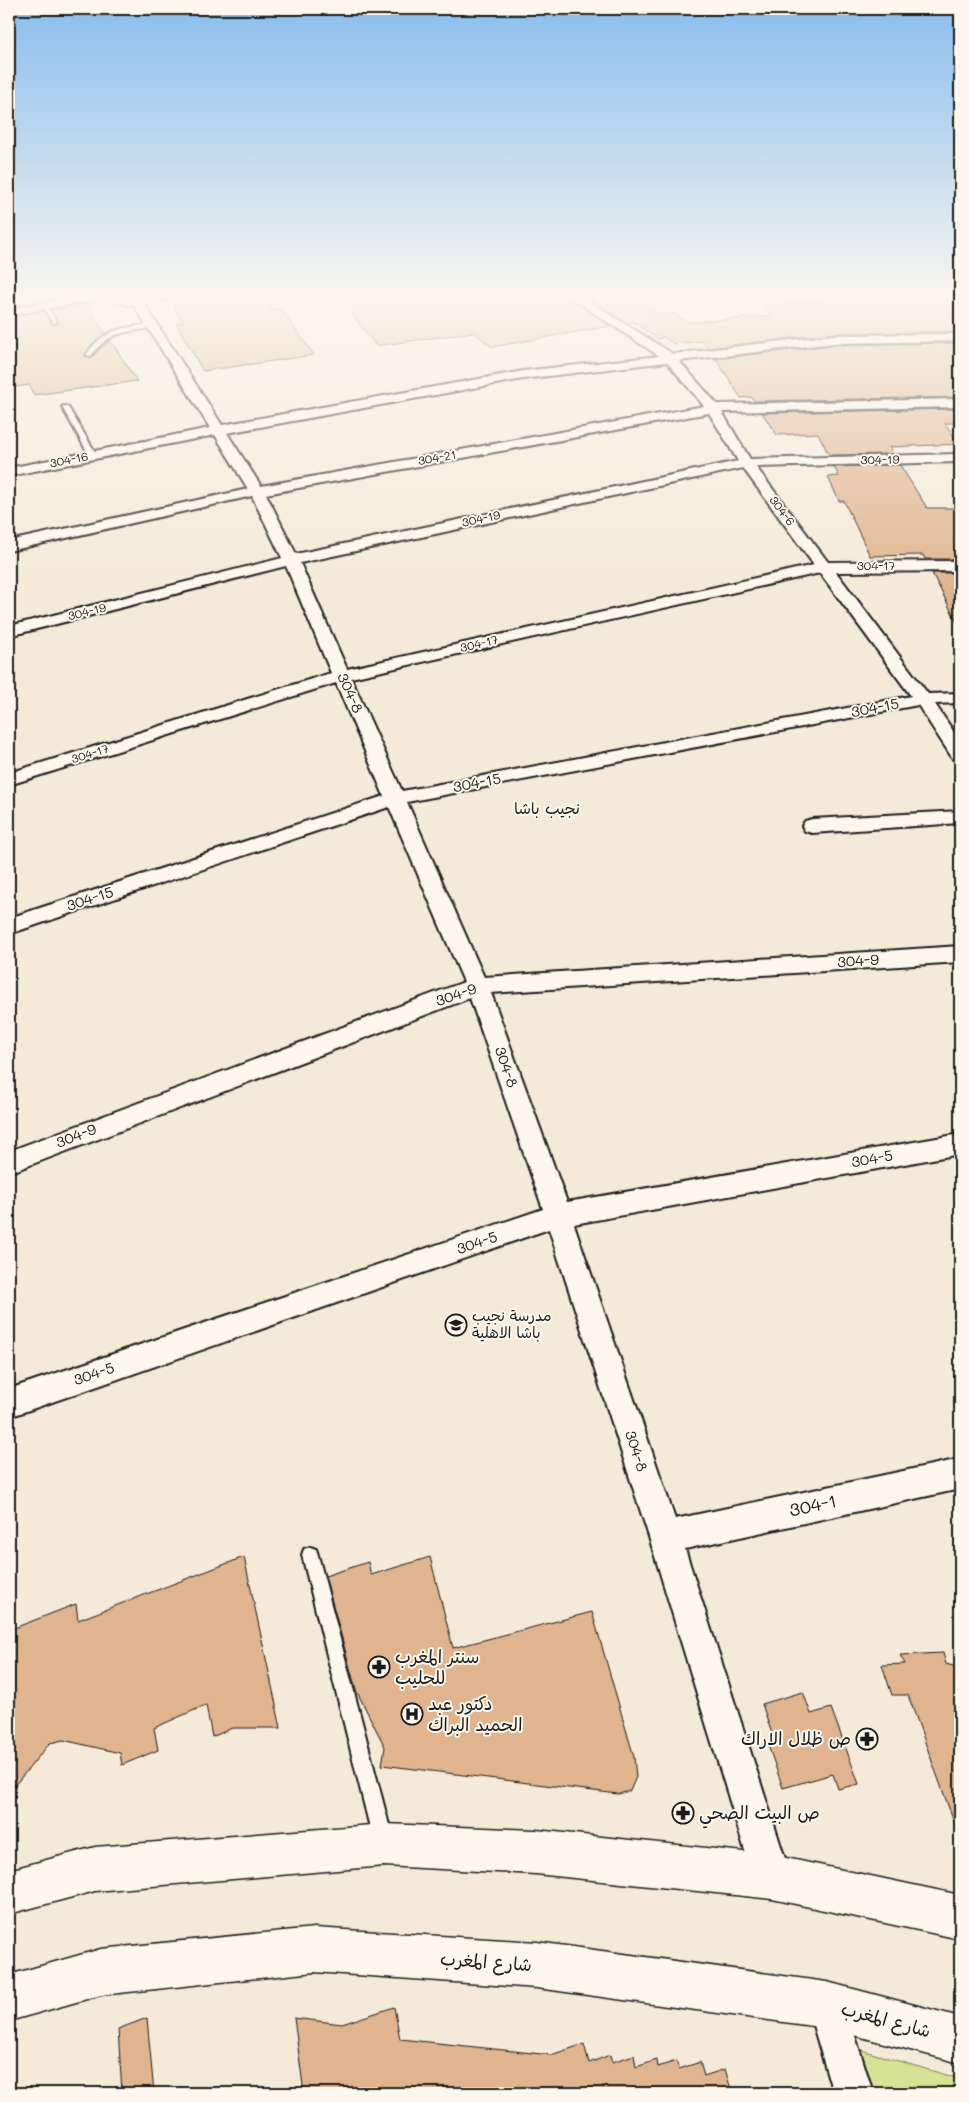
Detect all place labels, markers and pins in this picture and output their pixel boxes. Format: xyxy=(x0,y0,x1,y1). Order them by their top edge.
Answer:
place label: مدرسة نجيب باشا الاهلية xyxy=(472,1305,552,1342)
school or university icon: مدرسة نجيب باشا الاهلية xyxy=(444,1313,468,1337)
place label: سنتر المغرب للحليب xyxy=(395,1644,479,1689)
pharmacy icon: سنتر المغرب للحليب xyxy=(367,1655,391,1679)
place label: دكتور عبد الحميد البراك xyxy=(428,1691,522,1736)
hospital icon: دكتور عبد الحميد البراك xyxy=(400,1702,424,1726)
place label: ص ظلال الاراك xyxy=(741,1726,851,1750)
pharmacy icon: ص ظلال الاراك xyxy=(855,1727,879,1751)
place label: ص البيت الصحي xyxy=(699,1800,820,1829)
pharmacy icon: ص البيت الصحي xyxy=(671,1801,695,1825)

